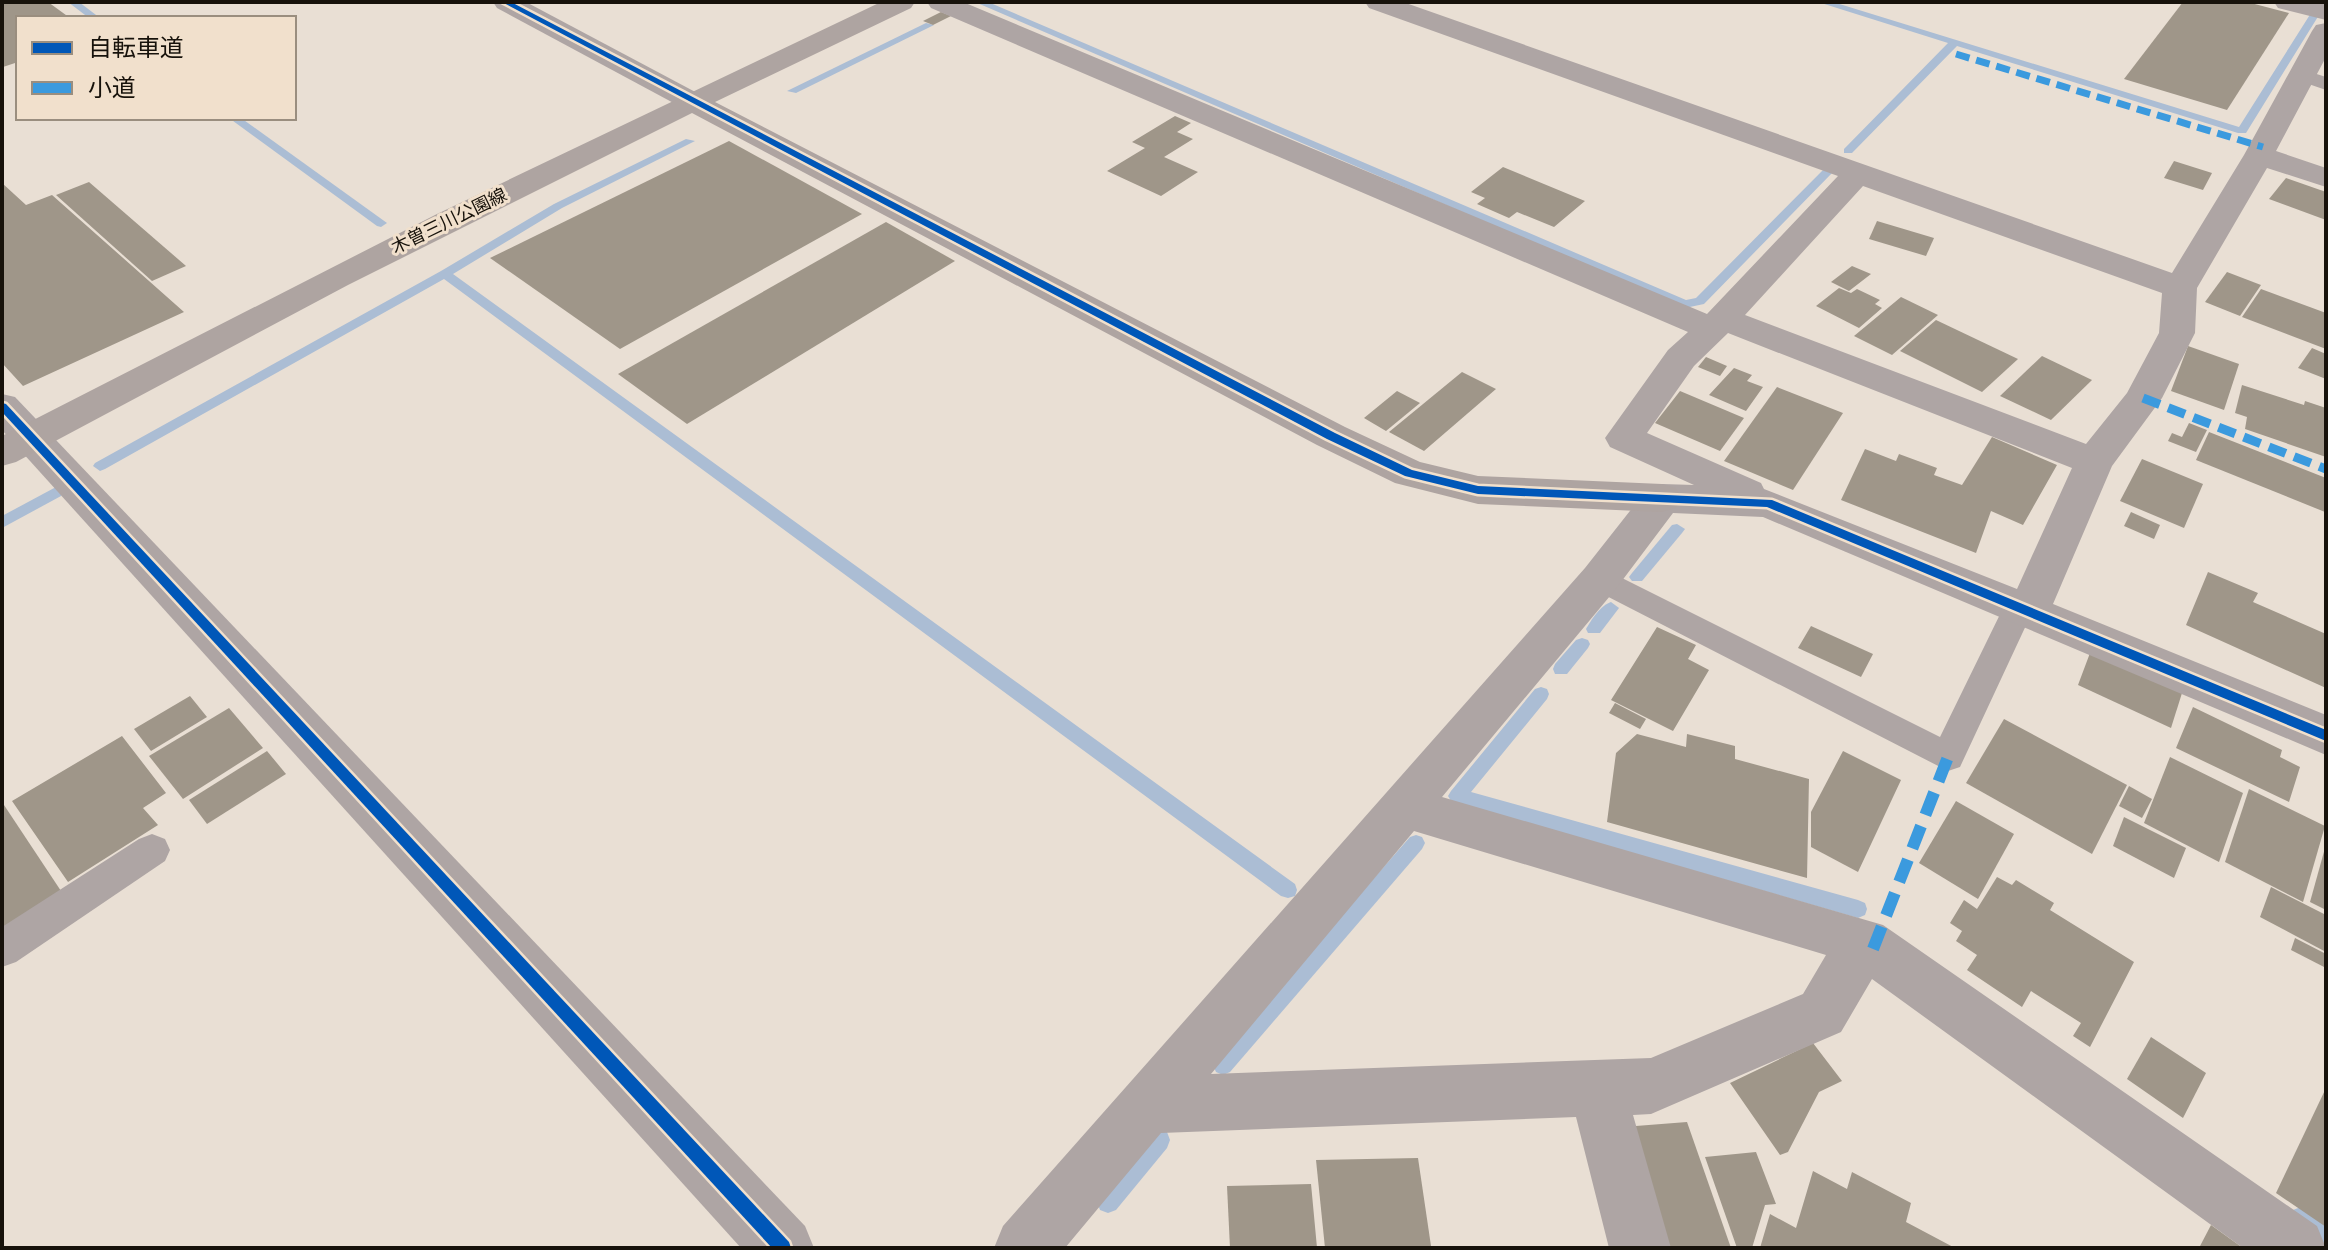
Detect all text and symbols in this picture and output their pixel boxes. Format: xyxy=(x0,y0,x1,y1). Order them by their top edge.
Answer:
legend xyxy=(16,16,296,120)
text: 自転車道 xyxy=(88,30,184,63)
text: 小道 xyxy=(88,70,136,103)
street label: 木曽三川公園線 xyxy=(387,182,510,259)

